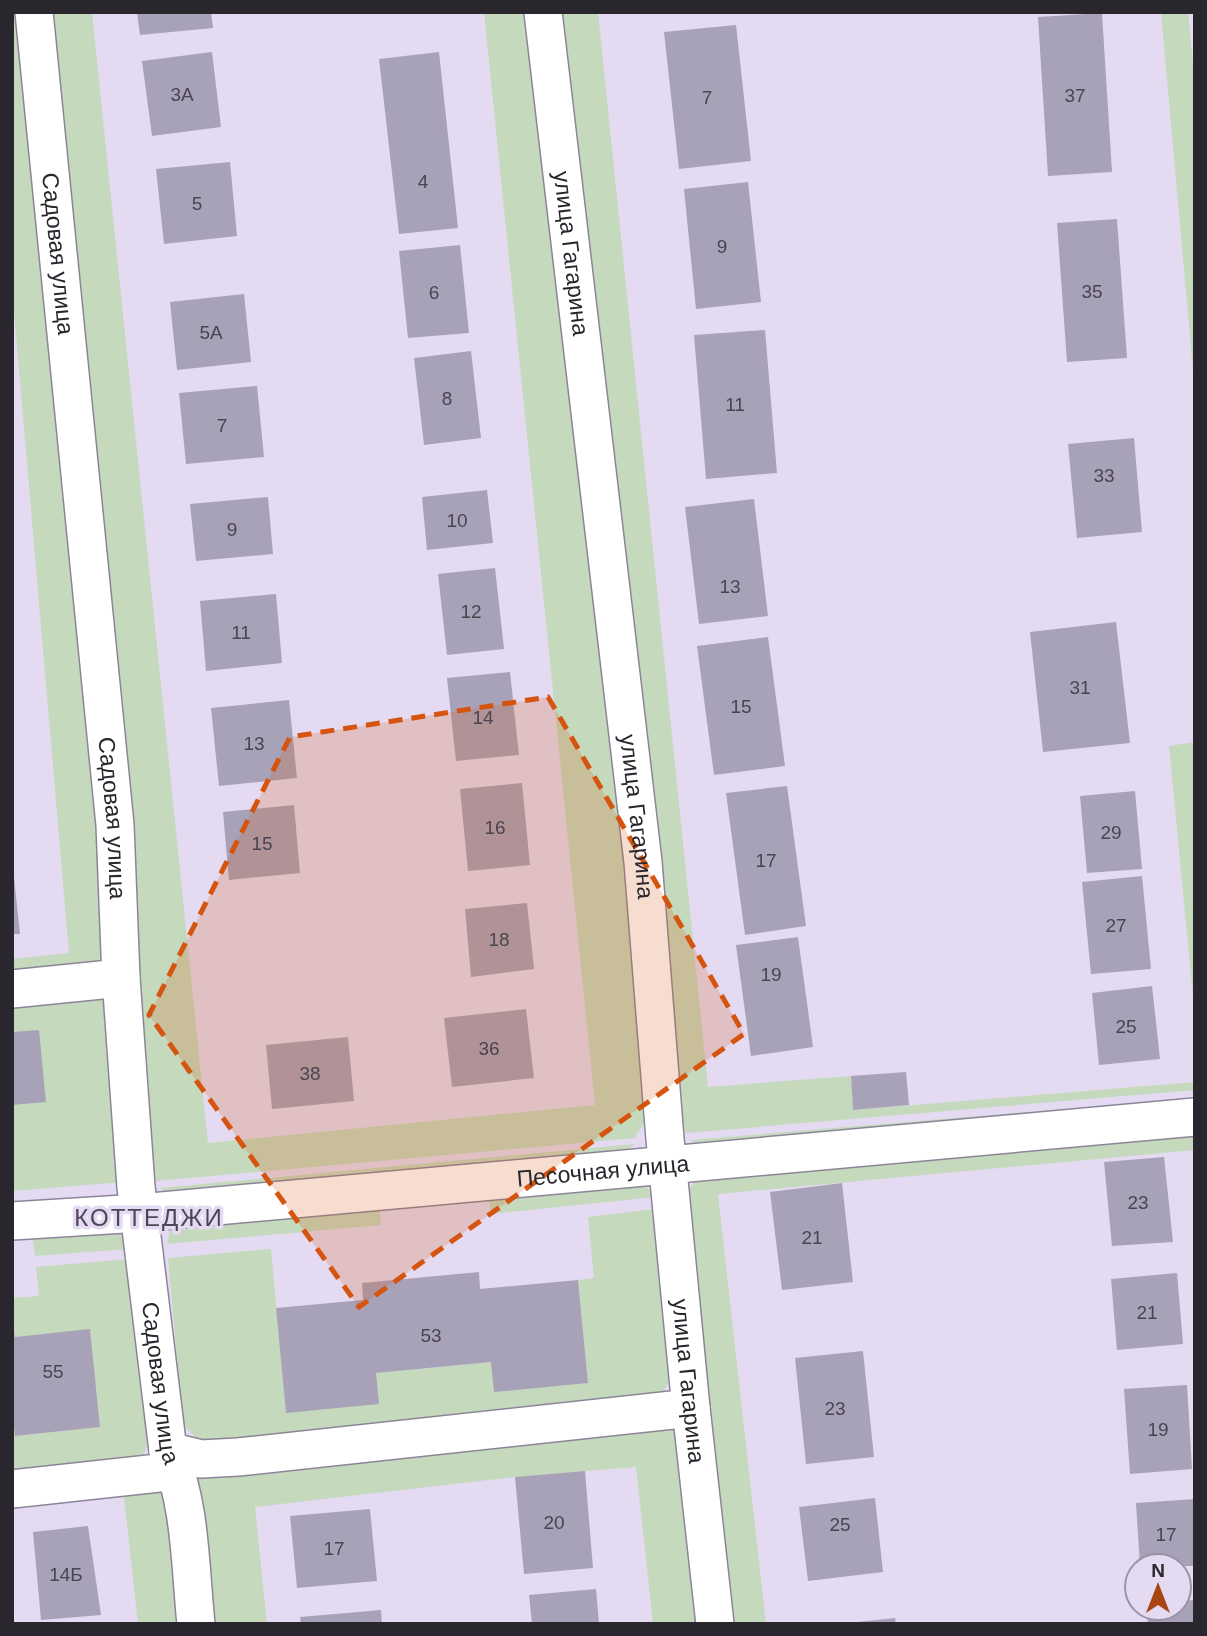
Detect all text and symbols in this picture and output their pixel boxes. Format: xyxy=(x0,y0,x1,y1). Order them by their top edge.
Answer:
house number: 3А xyxy=(170,84,194,105)
house number: 37 xyxy=(1064,85,1086,106)
house number: 7 xyxy=(702,87,712,108)
street label: улица Гагарина xyxy=(549,170,594,337)
house number: 4 xyxy=(418,171,429,192)
street label: Садовая улица xyxy=(37,172,79,336)
house number: 5 xyxy=(192,193,202,214)
house number: 9 xyxy=(717,236,727,257)
house number: 35 xyxy=(1081,281,1103,302)
house number: 6 xyxy=(429,282,439,303)
house number: 5А xyxy=(199,322,223,343)
house number: 8 xyxy=(442,388,452,409)
house number: 11 xyxy=(725,394,745,415)
house number: 7 xyxy=(217,415,227,436)
house number: 33 xyxy=(1093,465,1115,486)
house number: 10 xyxy=(446,510,468,531)
house number: 9 xyxy=(227,519,237,540)
house number: 13 xyxy=(719,576,741,597)
house number: 12 xyxy=(460,601,482,622)
house number: 11 xyxy=(231,622,251,643)
house number: 31 xyxy=(1069,677,1091,698)
house number: 15 xyxy=(730,696,752,717)
house number: 14 xyxy=(472,707,494,728)
house number: 13 xyxy=(243,733,265,754)
street label: улица Гагарина xyxy=(615,733,659,900)
street label: Садовая улица xyxy=(93,736,131,900)
house number: 16 xyxy=(484,817,506,838)
house number: 29 xyxy=(1100,822,1122,843)
house number: 15 xyxy=(251,833,273,854)
house number: 17 xyxy=(755,850,777,871)
house number: 27 xyxy=(1105,915,1127,936)
house number: 18 xyxy=(488,929,510,950)
house number: 19 xyxy=(760,964,782,985)
house number: 25 xyxy=(1115,1016,1137,1037)
house number: 36 xyxy=(478,1038,500,1059)
house number: 38 xyxy=(299,1063,321,1084)
street label: Песочная улица xyxy=(516,1150,690,1192)
house number: 23 xyxy=(1127,1192,1149,1213)
district label: КОТТЕДЖИ xyxy=(74,1204,224,1231)
house number: 21 xyxy=(801,1227,823,1248)
street label: улица Гагарина xyxy=(668,1298,710,1465)
street label: Садовая улица xyxy=(137,1301,185,1468)
house number: 21 xyxy=(1136,1302,1158,1323)
house number: 53 xyxy=(420,1325,442,1346)
house number: 55 xyxy=(42,1361,64,1382)
house number: 23 xyxy=(824,1398,846,1419)
house number: 19 xyxy=(1147,1419,1169,1440)
house number: 20 xyxy=(543,1512,565,1533)
house number: 25 xyxy=(829,1514,851,1535)
house number: 17 xyxy=(1155,1524,1177,1545)
house number: 17 xyxy=(323,1538,345,1559)
north arrow xyxy=(1123,1552,1193,1622)
text: N xyxy=(1151,1560,1165,1581)
house number: 14Б xyxy=(49,1564,83,1585)

